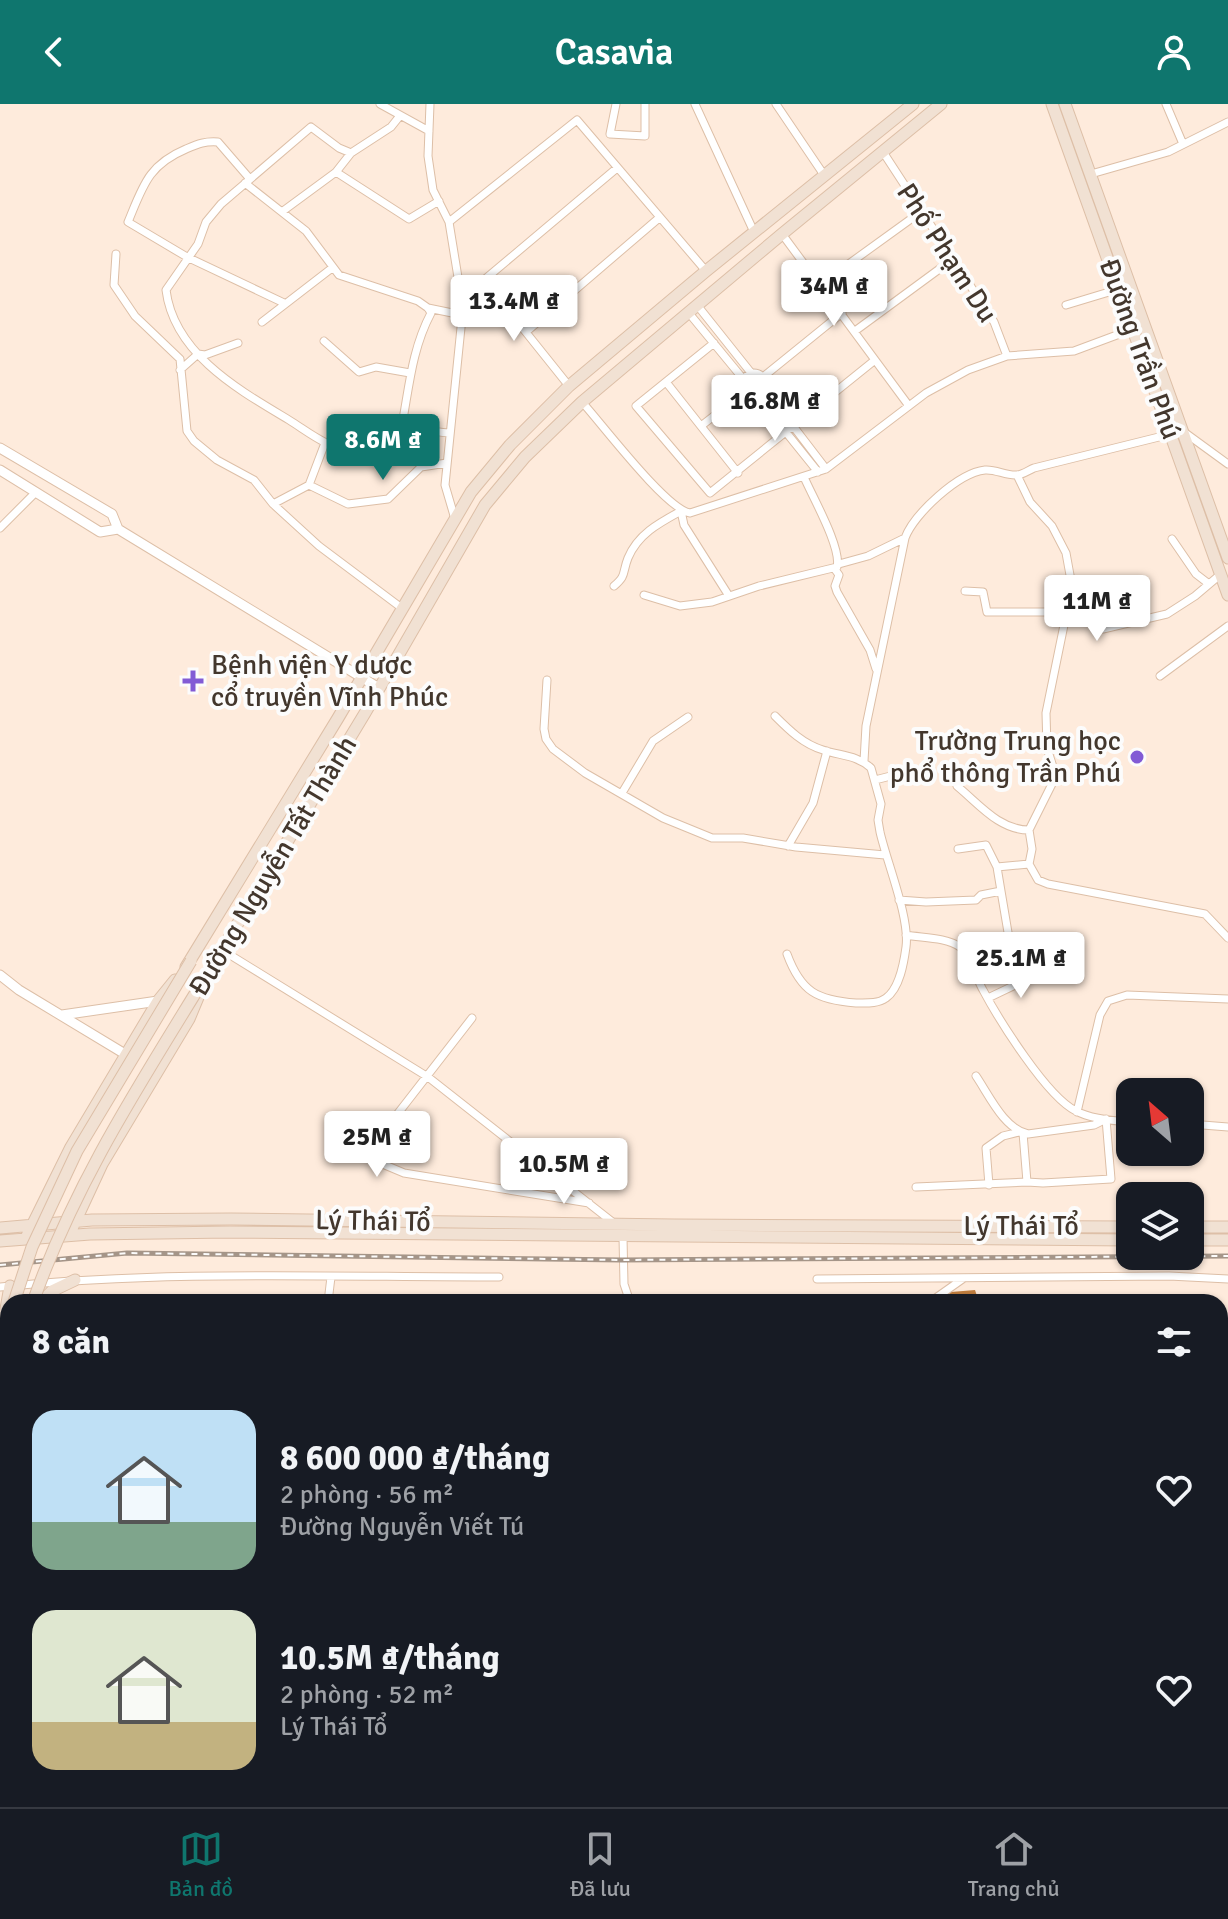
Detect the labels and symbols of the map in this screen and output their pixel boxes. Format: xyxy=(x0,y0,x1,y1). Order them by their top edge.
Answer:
street label: Phố Phạm Du xyxy=(889,177,1005,329)
street label: Đường Trần Phú xyxy=(1092,254,1188,444)
pin: 34M ₫ xyxy=(778,260,890,328)
pin: 13.4M ₫ xyxy=(440,275,588,343)
pin: 16.8M ₫ xyxy=(701,375,849,443)
pin: 8.6M ₫ xyxy=(318,414,448,482)
pin: 11M ₫ xyxy=(1041,575,1153,643)
place label: Bệnh viện Y dược cổ truyền Vĩnh Phúc xyxy=(211,648,448,714)
marker: Bệnh viện Y dược cổ truyền Vĩnh Phúc xyxy=(182,670,204,692)
place label: Trường Trung học phổ thông Trần Phú xyxy=(890,724,1121,790)
street label: Đường Nguyễn Tất Thành xyxy=(182,730,364,1002)
marker: Trường Trung học phổ thông Trần Phú xyxy=(1128,748,1146,766)
pin: 25.1M ₫ xyxy=(947,932,1095,1000)
north arrow xyxy=(1116,1078,1204,1166)
pin: 25M ₫ xyxy=(321,1111,433,1179)
pin: 10.5M ₫ xyxy=(490,1138,638,1206)
street label: Lý Thái Tổ xyxy=(315,1203,431,1239)
street label: Lý Thái Tổ xyxy=(963,1209,1079,1243)

